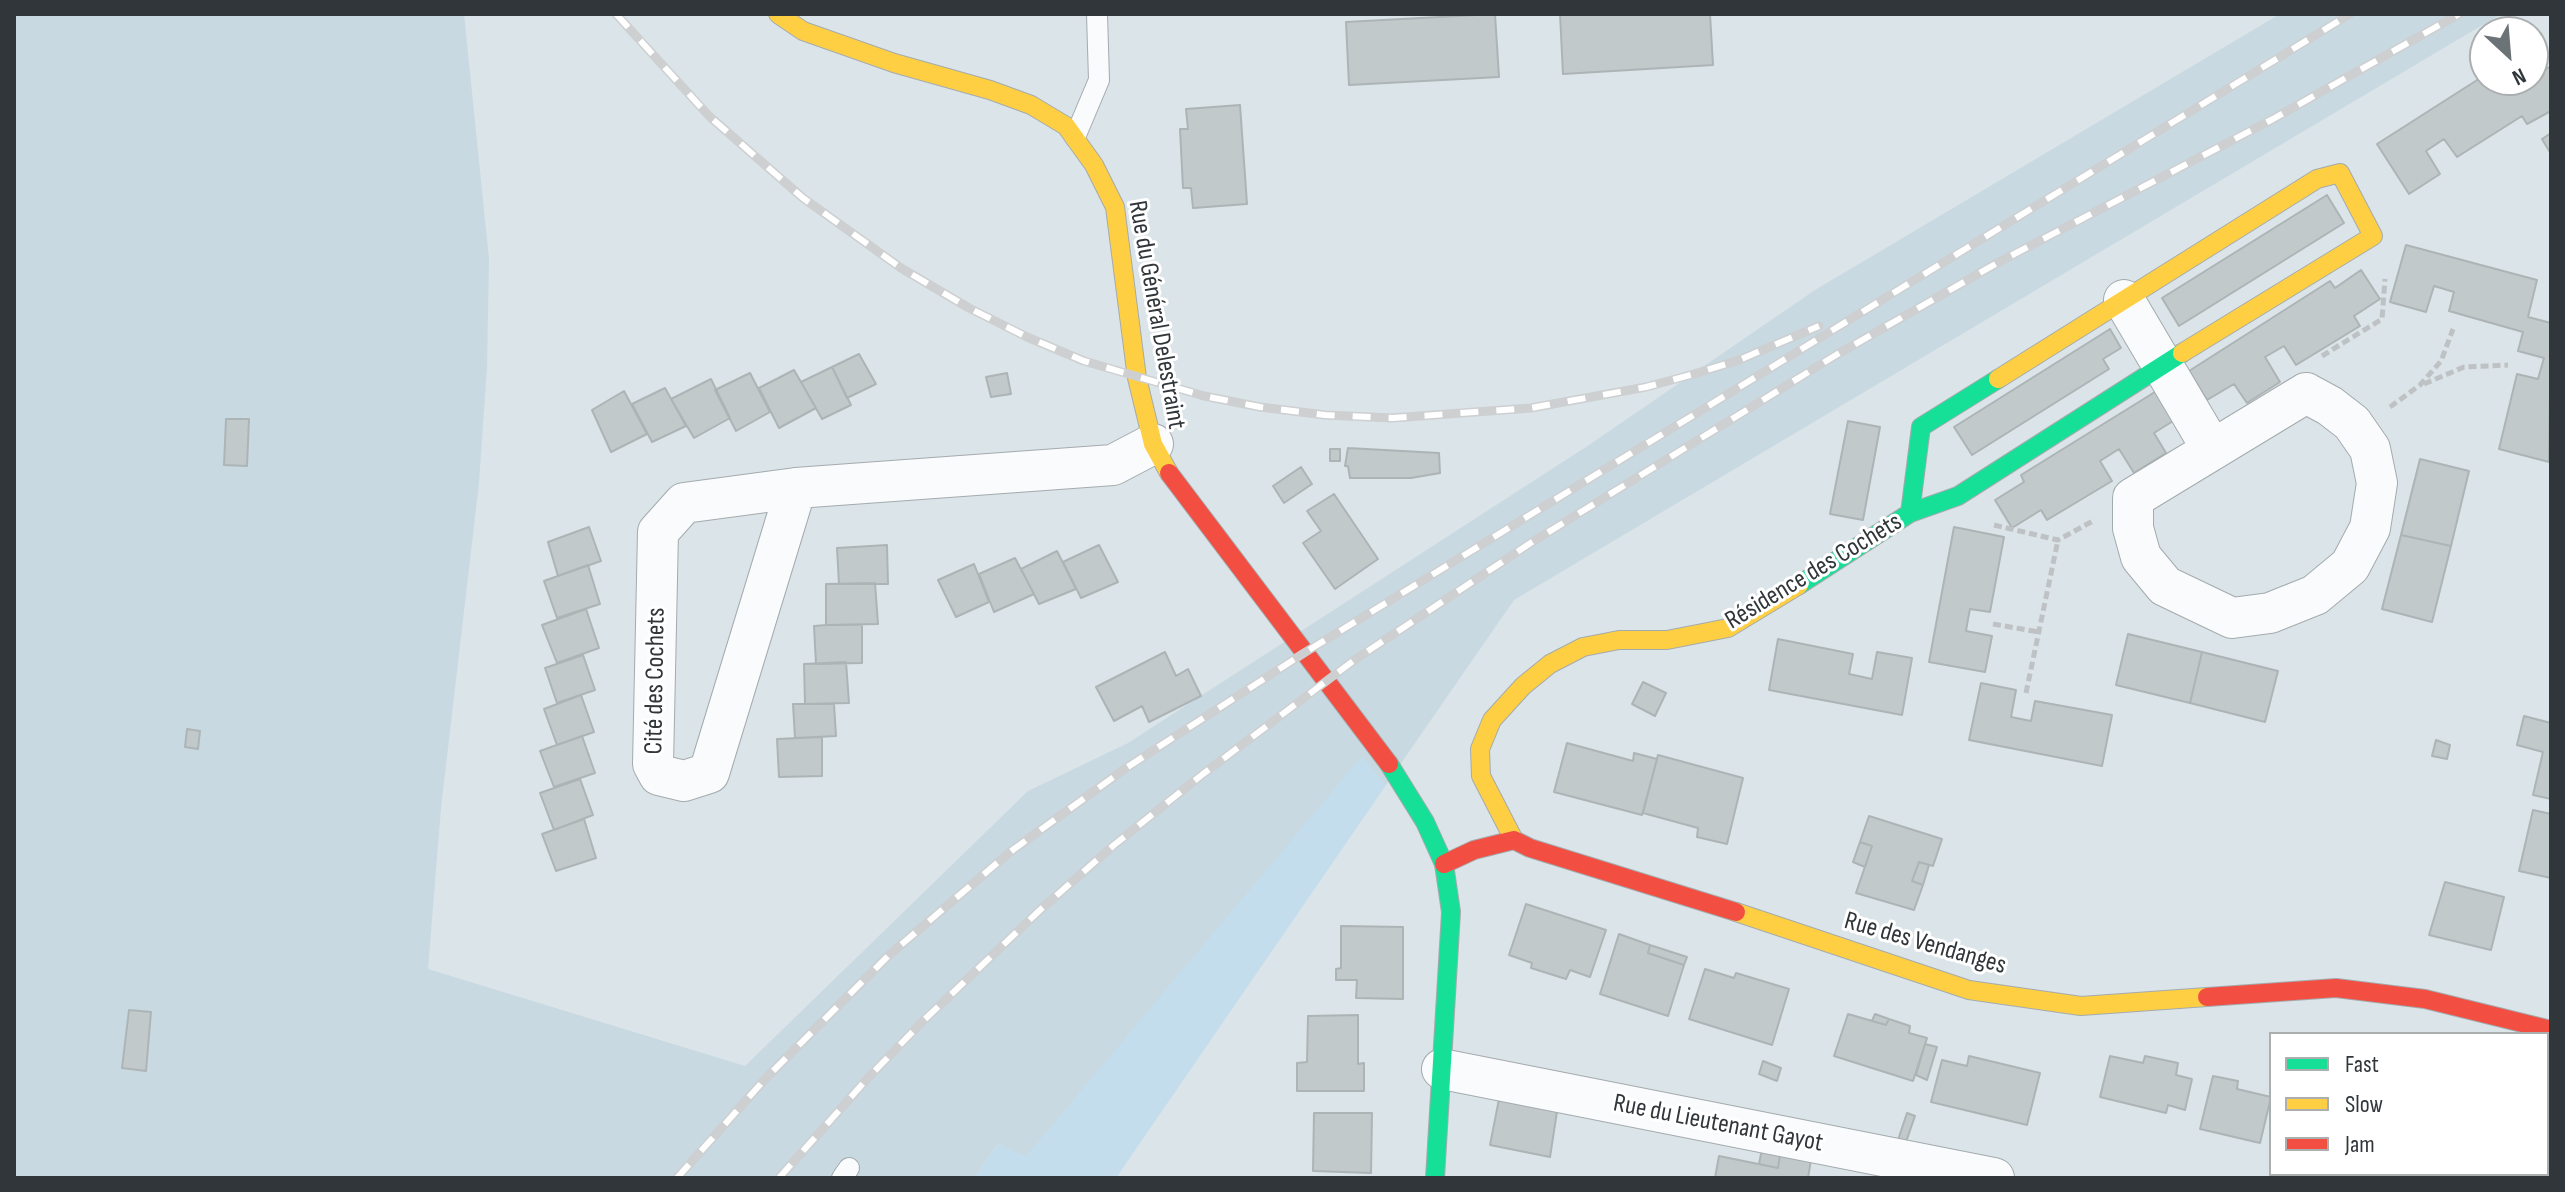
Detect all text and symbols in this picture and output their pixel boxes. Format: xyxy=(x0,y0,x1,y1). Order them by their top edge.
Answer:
north arrow xyxy=(2469,16,2549,96)
text: N xyxy=(2508,62,2530,91)
street label: Rue du Général Delestraint xyxy=(1121,198,1191,432)
street label: Résidence des Cochets xyxy=(1720,507,1908,637)
street label: Cité des Cochets xyxy=(639,607,673,755)
street label: Rue des Vendanges xyxy=(1841,906,2009,982)
legend xyxy=(2269,1032,2549,1176)
text: Fast xyxy=(2345,1050,2379,1079)
street label: Rue du Lieutenant Gayot xyxy=(1610,1088,1826,1160)
text: Slow xyxy=(2345,1090,2383,1119)
text: Jam xyxy=(2345,1130,2375,1159)

